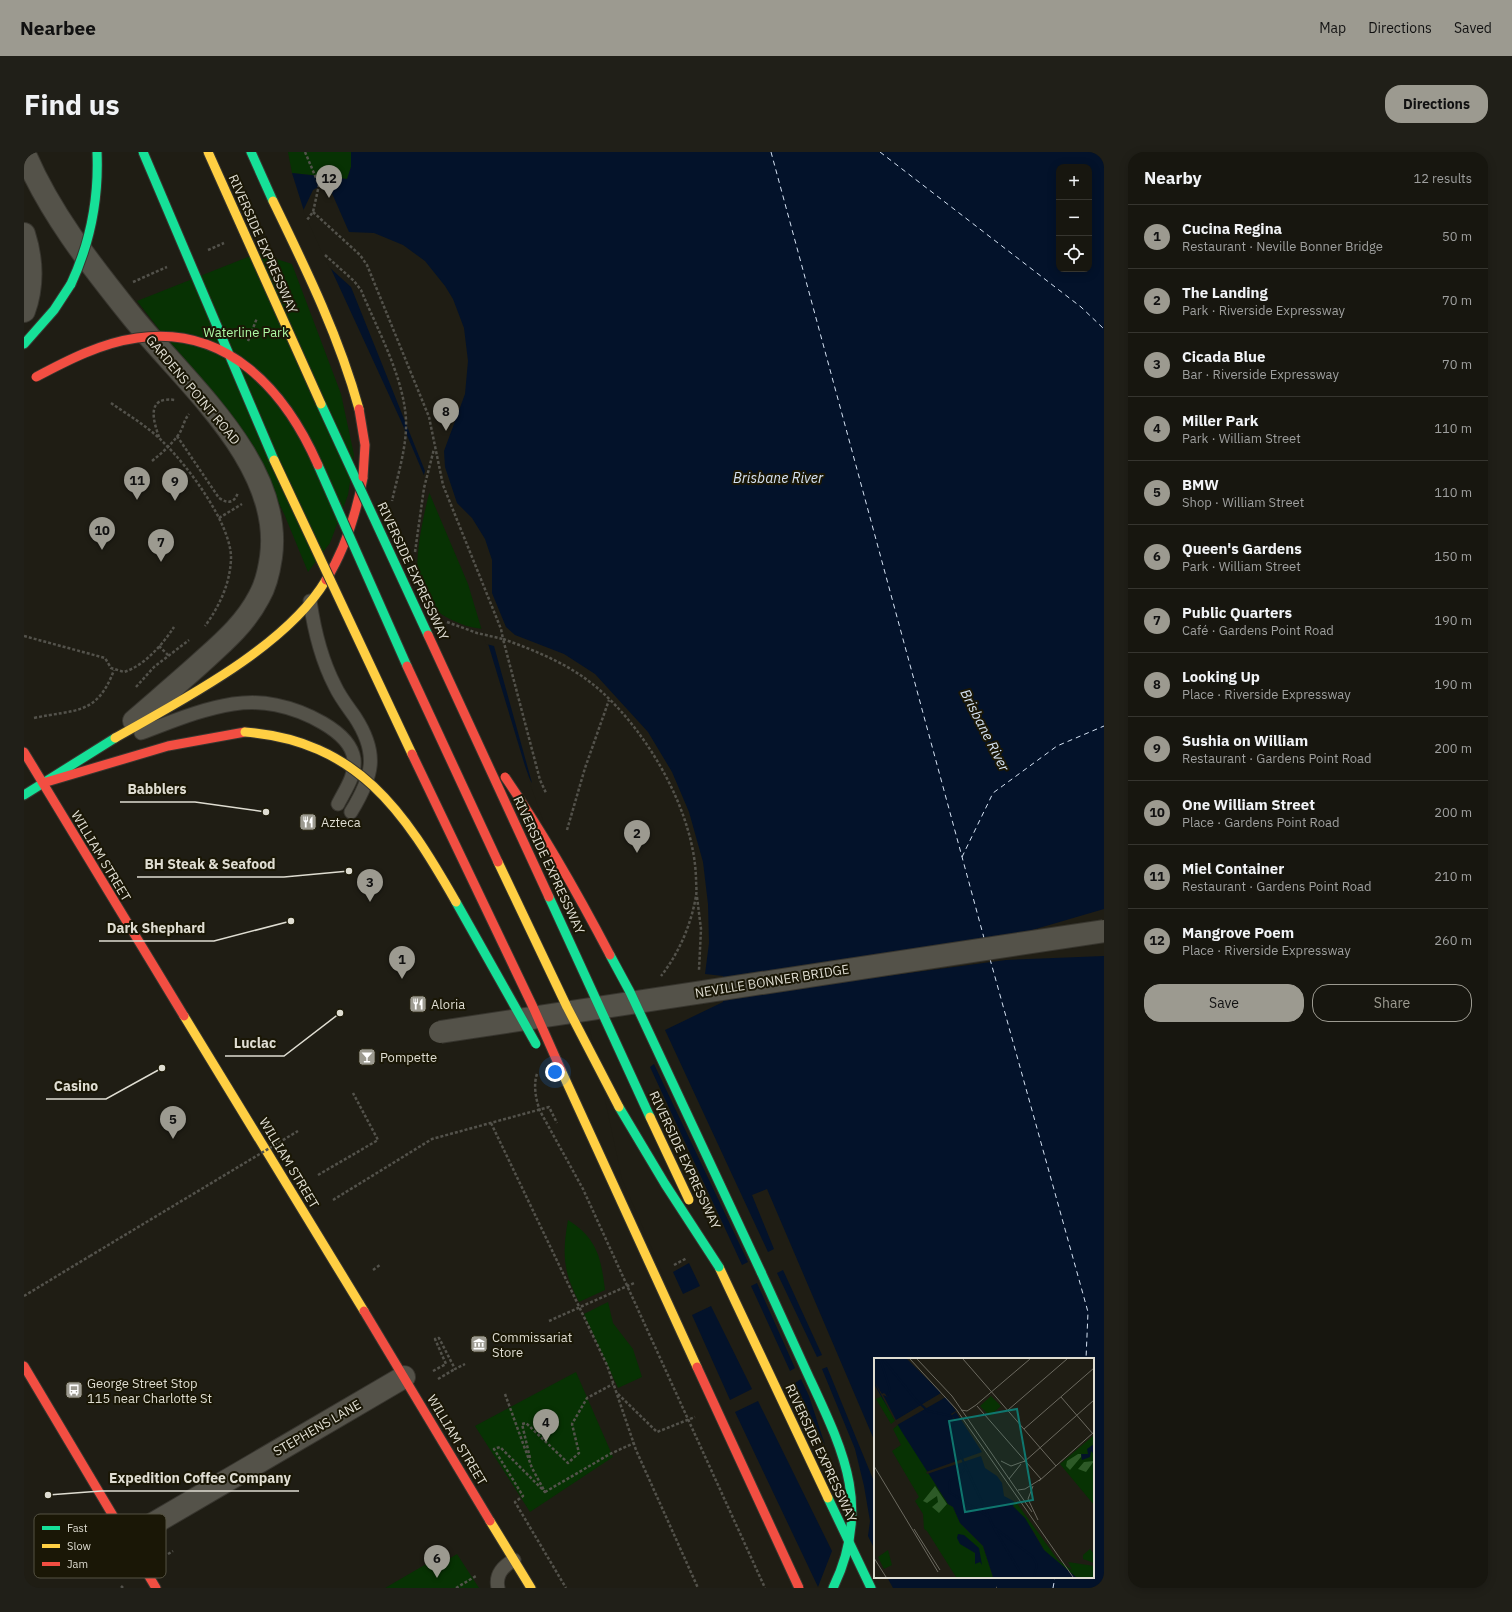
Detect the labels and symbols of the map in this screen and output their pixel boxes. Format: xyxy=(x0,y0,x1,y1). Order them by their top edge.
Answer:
pin: 12 xyxy=(316,165,342,198)
street label: RIVERSIDE EXPRESSWAY xyxy=(225,172,302,317)
park label: Waterline Park xyxy=(203,324,289,341)
street label: GARDENS POINT ROAD xyxy=(142,332,244,448)
pin: 8 xyxy=(433,398,459,431)
pin: 11 xyxy=(124,467,150,500)
pin: 9 xyxy=(162,468,188,501)
water label: Brisbane River xyxy=(733,469,824,487)
street label: RIVERSIDE EXPRESSWAY xyxy=(373,499,453,643)
pin: 10 xyxy=(89,517,115,550)
pin: 7 xyxy=(148,529,174,562)
water label: Brisbane River xyxy=(957,686,1014,775)
callout: Babblers xyxy=(120,776,195,802)
text: Babblers xyxy=(127,780,187,798)
street label: RIVERSIDE EXPRESSWAY xyxy=(509,793,589,937)
street label: WILLIAM STREET xyxy=(67,808,135,905)
restaurant icon: Azteca xyxy=(298,812,318,832)
place label: Azteca xyxy=(321,814,361,831)
pin: 2 xyxy=(624,820,650,853)
callout: BH Steak & Seafood xyxy=(137,851,284,877)
text: BH Steak & Seafood xyxy=(144,855,276,873)
pin: 3 xyxy=(357,869,383,902)
callout: Dark Shephard xyxy=(99,915,214,941)
text: Dark Shephard xyxy=(107,919,205,937)
pin: 1 xyxy=(389,946,415,979)
street label: NEVILLE BONNER BRIDGE xyxy=(694,960,850,1002)
restaurant icon: Aloria xyxy=(408,994,428,1014)
place label: Aloria xyxy=(431,996,465,1013)
callout: Luclac xyxy=(225,1030,284,1056)
text: Luclac xyxy=(234,1034,276,1052)
bar icon: Pompette xyxy=(357,1047,377,1067)
place label: Pompette xyxy=(380,1049,437,1066)
your location xyxy=(545,1062,565,1082)
callout: Casino xyxy=(46,1073,106,1099)
text: Casino xyxy=(54,1077,98,1095)
street label: RIVERSIDE EXPRESSWAY xyxy=(645,1088,725,1232)
pin: 5 xyxy=(160,1106,186,1139)
street label: WILLIAM STREET xyxy=(255,1115,323,1212)
place label: Commissariat Store xyxy=(492,1329,572,1361)
museum icon: Commissariat Store xyxy=(469,1334,489,1354)
inset map xyxy=(874,1358,1094,1578)
place label: George Street Stop 115 near Charlotte St xyxy=(87,1375,212,1407)
bus stop icon: George Street Stop 115 near Charlotte St xyxy=(64,1380,84,1400)
street label: RIVERSIDE EXPRESSWAY xyxy=(781,1381,861,1525)
street label: WILLIAM STREET xyxy=(423,1392,491,1489)
street label: STEPHENS LANE xyxy=(270,1396,364,1460)
pin: 4 xyxy=(533,1409,559,1442)
callout: Expedition Coffee Company xyxy=(101,1465,299,1491)
text: Expedition Coffee Company xyxy=(109,1469,291,1487)
legend xyxy=(34,1514,166,1578)
text: Fast xyxy=(67,1521,88,1535)
text: Slow xyxy=(67,1539,91,1553)
pin: 6 xyxy=(424,1545,450,1578)
text: Jam xyxy=(67,1557,88,1571)

